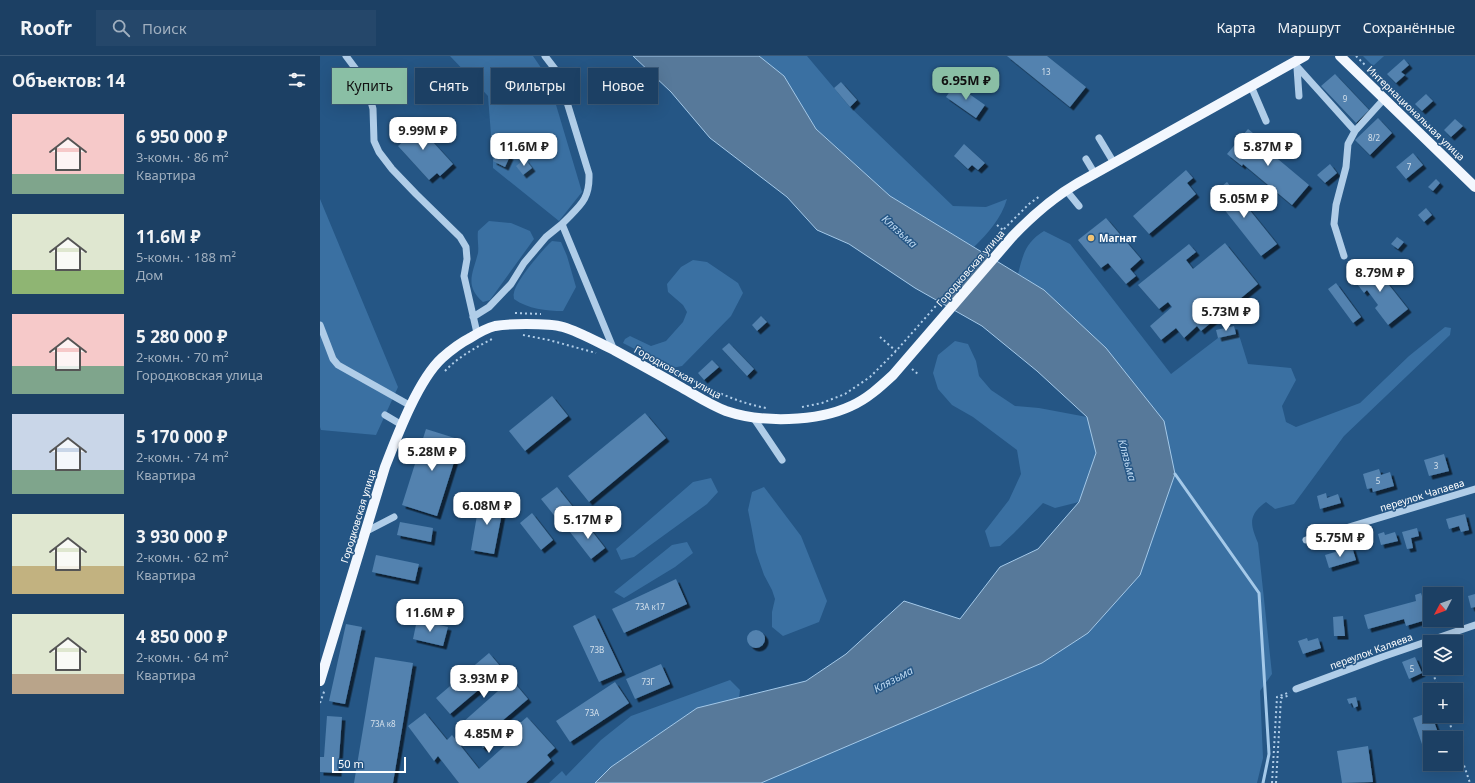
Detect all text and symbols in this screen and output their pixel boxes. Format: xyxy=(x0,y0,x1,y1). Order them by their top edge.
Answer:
search box xyxy=(96,10,376,46)
text: Roofr xyxy=(20,15,72,41)
icon: search xyxy=(110,17,132,39)
text: Поиск xyxy=(142,18,187,38)
text: Карта xyxy=(1216,18,1255,37)
text: Маршрут xyxy=(1277,18,1341,37)
text: Сохранённые xyxy=(1363,18,1455,37)
street label: Интернациональная улица xyxy=(1364,62,1468,164)
house number: 13 xyxy=(1041,66,1051,77)
pin: 6.95M ₽ xyxy=(929,67,1003,101)
chip: Купить xyxy=(332,68,407,104)
chip: Снять xyxy=(415,68,483,104)
chip: Фильтры xyxy=(491,68,580,104)
chip: Новое xyxy=(588,68,658,104)
text: Объектов: 14 xyxy=(12,69,125,92)
icon: filters xyxy=(286,69,308,91)
text: 6.95M ₽ xyxy=(941,71,991,89)
house number: 9 xyxy=(1343,93,1348,104)
pin: 9.99M ₽ xyxy=(386,117,460,151)
text: 9.99M ₽ xyxy=(398,121,448,139)
text: 6 950 000 ₽ xyxy=(136,125,228,148)
icon: home xyxy=(44,130,92,178)
house number: 8/2 xyxy=(1368,132,1380,143)
pin: 11.6M ₽ xyxy=(487,133,561,167)
pin: 5.87M ₽ xyxy=(1231,133,1305,167)
text: 11.6M ₽ xyxy=(499,137,549,155)
text: 5.87M ₽ xyxy=(1243,137,1293,155)
text: 3-комн. · 86 m² xyxy=(136,148,229,166)
house number: 7 xyxy=(1407,161,1412,172)
text: Квартира xyxy=(136,166,196,184)
pin: 5.05M ₽ xyxy=(1207,185,1281,219)
text: 5.05M ₽ xyxy=(1219,189,1269,207)
water label: Клязьма xyxy=(879,211,921,251)
text: 11.6M ₽ xyxy=(136,225,201,248)
street label: Городковская улица xyxy=(933,227,1007,309)
icon: home xyxy=(44,230,92,278)
place label: Магнат xyxy=(1099,231,1137,245)
marker: Магнат xyxy=(1086,233,1096,243)
text: 5-комн. · 188 m² xyxy=(136,248,236,266)
pin: 8.79M ₽ xyxy=(1343,259,1417,293)
text: 8.79M ₽ xyxy=(1355,263,1405,281)
text: Дом xyxy=(136,266,163,284)
pin: 5.73M ₽ xyxy=(1189,298,1263,332)
text: 5.73M ₽ xyxy=(1201,302,1251,320)
text: 5 280 000 ₽ xyxy=(136,325,228,348)
icon: home xyxy=(44,330,92,378)
street label: Городковская улица xyxy=(632,342,724,402)
text: 2-комн. · 70 m² xyxy=(136,348,229,366)
text: Городковская улица xyxy=(136,366,263,384)
text: 5 170 000 ₽ xyxy=(136,425,228,448)
icon: home xyxy=(44,430,92,478)
water label: Клязьма xyxy=(1115,437,1141,483)
pin: 5.28M ₽ xyxy=(395,438,469,472)
text: 5.28M ₽ xyxy=(407,442,457,460)
text: 2-комн. · 74 m² xyxy=(136,448,229,466)
house number: 3 xyxy=(1434,460,1439,471)
text: Квартира xyxy=(136,466,196,484)
street label: Городковская улица xyxy=(337,467,379,565)
house number: 5 xyxy=(1376,475,1381,486)
street label: переулок Чапаева xyxy=(1378,475,1466,515)
pin: 6.08M ₽ xyxy=(450,492,524,526)
text: 6.08M ₽ xyxy=(462,496,512,514)
pin: 5.17M ₽ xyxy=(551,506,625,540)
text: 5.17M ₽ xyxy=(563,510,613,528)
pin: 5.75M ₽ xyxy=(1303,524,1377,558)
text: 3 930 000 ₽ xyxy=(136,525,228,548)
text: 5.75M ₽ xyxy=(1315,528,1365,546)
icon: home xyxy=(44,530,92,578)
text: 2-комн. · 62 m² xyxy=(136,548,229,566)
text: Квартира xyxy=(136,566,196,584)
north arrow xyxy=(1423,587,1463,627)
map controls xyxy=(1423,587,1463,771)
pin: 11.6M ₽ xyxy=(393,599,467,633)
house number: 73А к17 xyxy=(635,601,665,612)
text: 11.6M ₽ xyxy=(405,603,455,621)
text: 4 850 000 ₽ xyxy=(136,625,228,648)
icon: home xyxy=(44,630,92,678)
street label: переулок Каляева xyxy=(1328,630,1414,672)
button: layers xyxy=(1423,635,1463,675)
house number: 73В xyxy=(590,644,604,655)
text: 2-комн. · 64 m² xyxy=(136,648,229,666)
water label: Клязьма xyxy=(870,662,916,696)
house number: 5 xyxy=(1410,663,1415,674)
pin: 3.93M ₽ xyxy=(447,665,521,699)
text: Квартира xyxy=(136,666,196,684)
text: 3.93M ₽ xyxy=(459,669,509,687)
house number: 73Г xyxy=(641,676,655,687)
button: + xyxy=(1423,683,1463,723)
house number: 73А xyxy=(585,707,600,718)
house number: 73А к8 xyxy=(370,718,396,729)
pin: 4.85M ₽ xyxy=(452,720,526,754)
text: 4.85M ₽ xyxy=(464,724,514,742)
button: − xyxy=(1423,731,1463,771)
scale bar xyxy=(332,755,406,774)
text: 50 m xyxy=(338,756,364,771)

